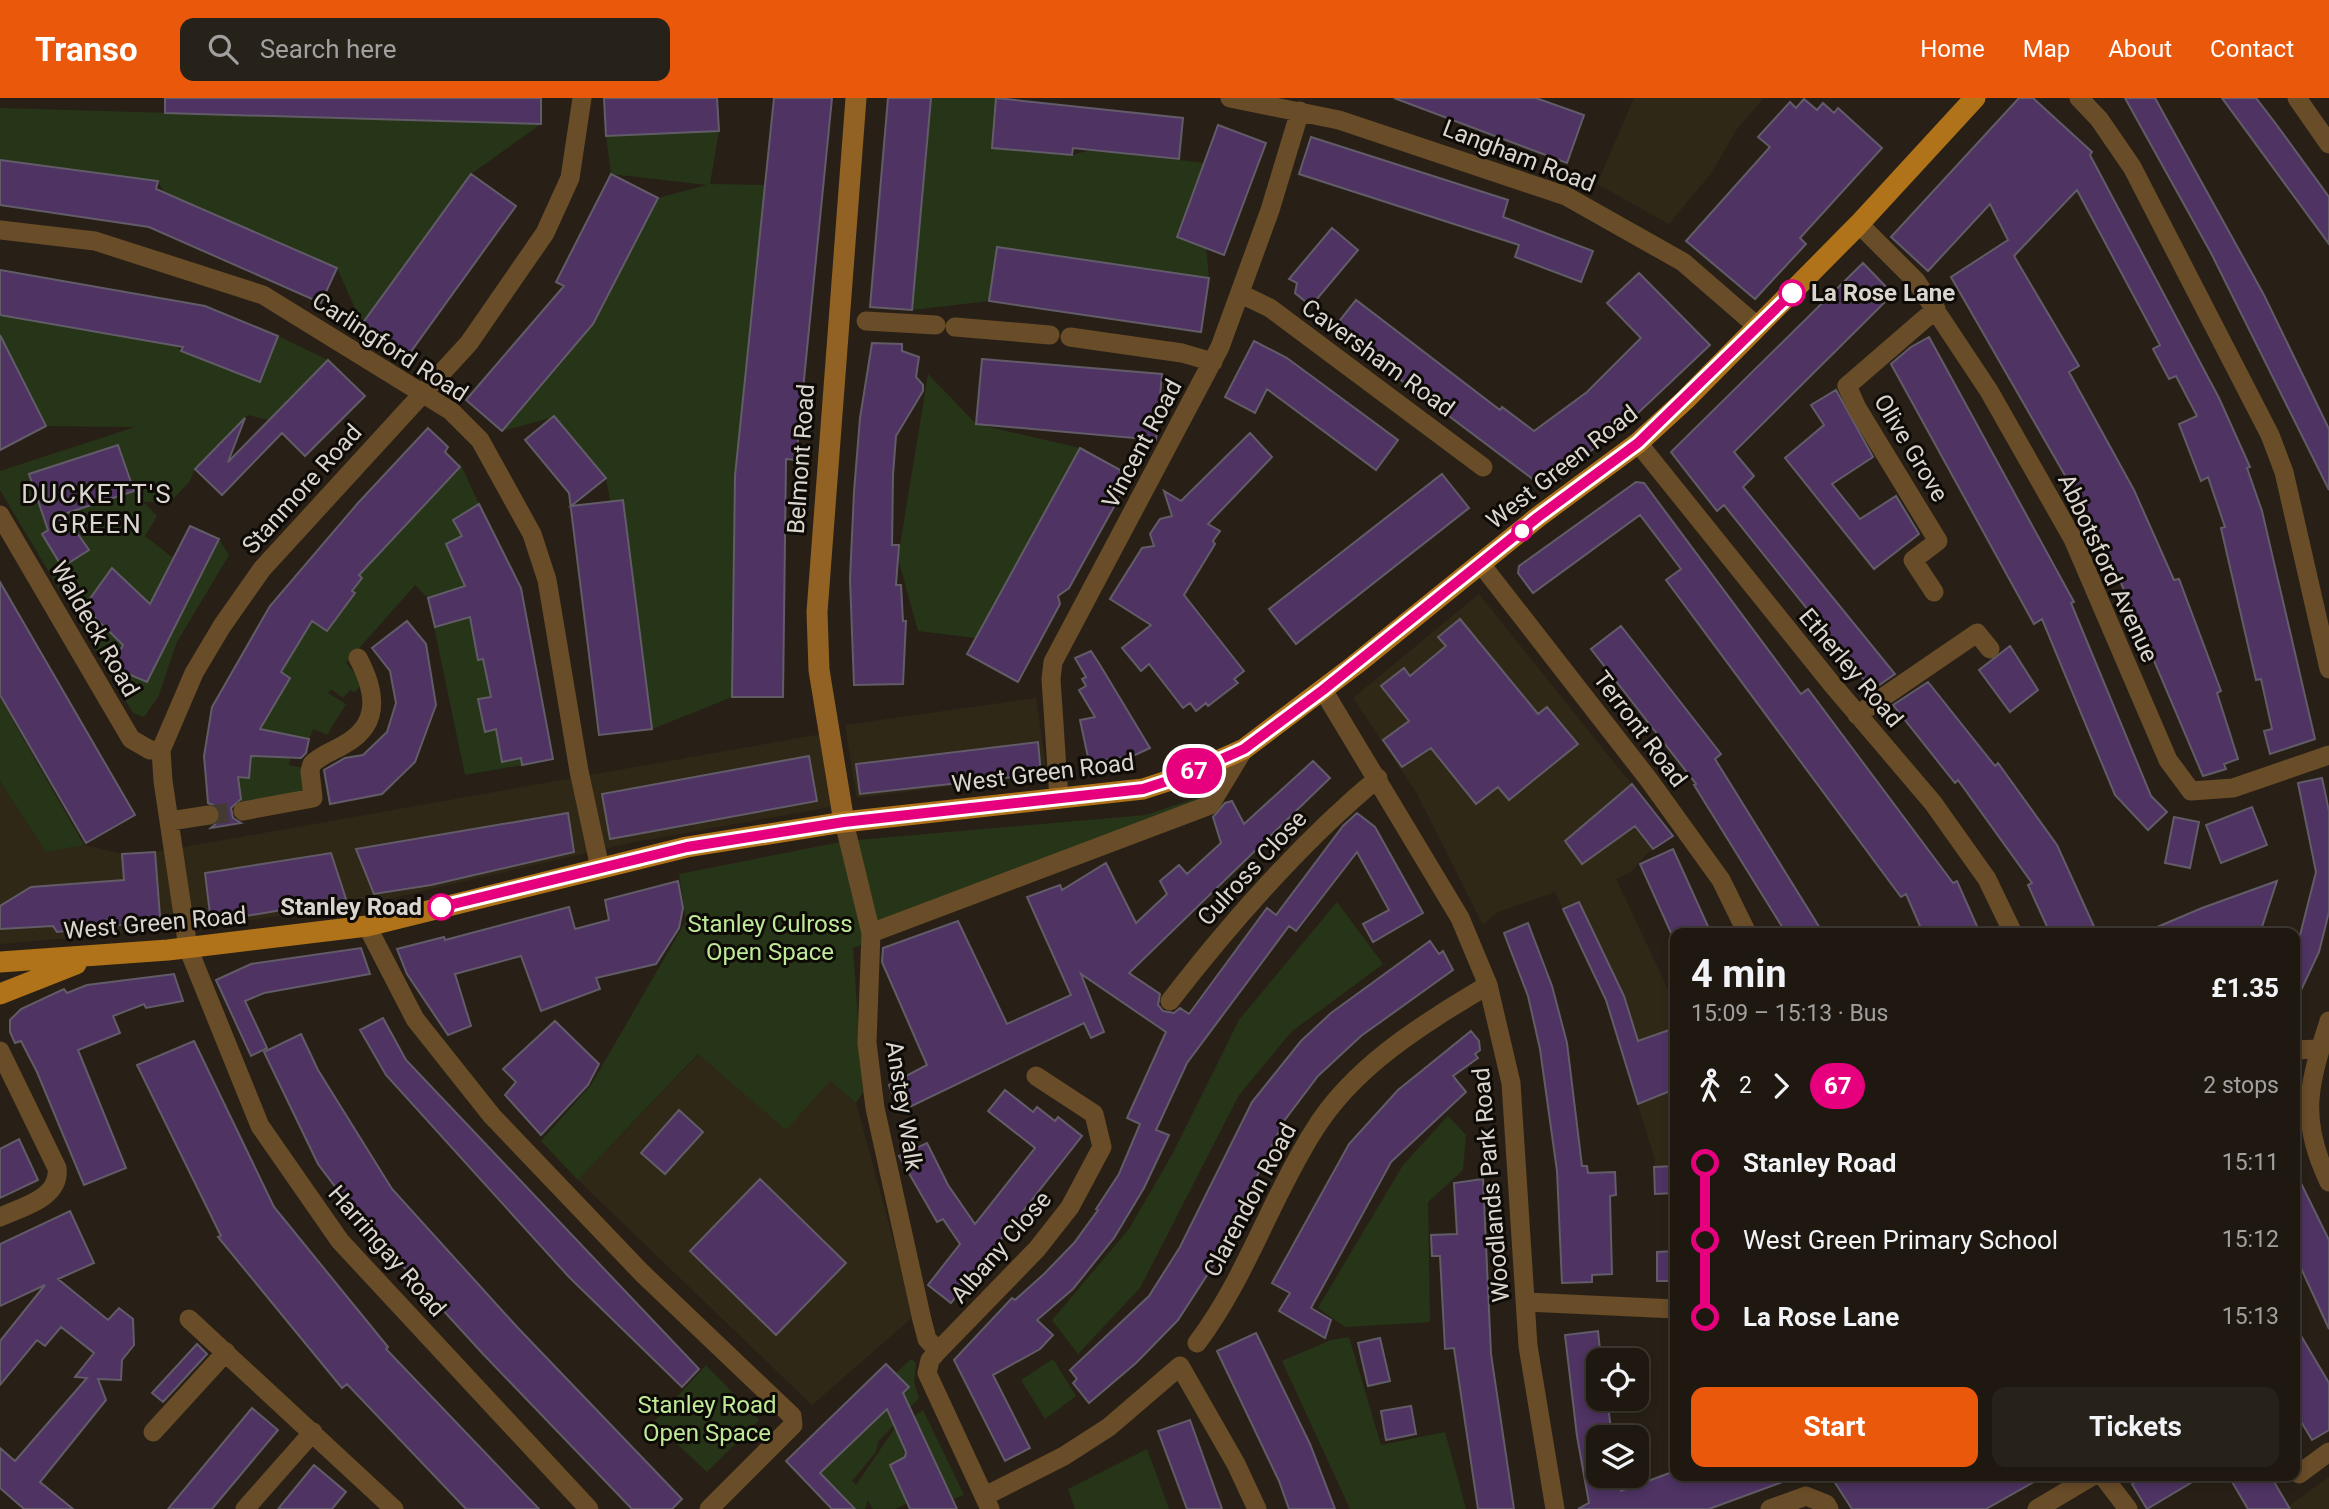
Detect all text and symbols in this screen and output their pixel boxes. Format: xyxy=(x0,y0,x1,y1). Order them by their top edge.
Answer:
search box xyxy=(180,18,670,81)
text: Transo xyxy=(35,30,138,69)
icon: search xyxy=(204,30,242,68)
text: Search here xyxy=(260,34,396,64)
text: Home xyxy=(1920,35,1985,63)
text: Map xyxy=(2023,35,2070,63)
text: About xyxy=(2108,35,2172,63)
text: Contact xyxy=(2210,35,2294,63)
street label: Langham Road xyxy=(1439,114,1599,198)
place label: La Rose Lane xyxy=(1811,279,1955,307)
marker: La Rose Lane xyxy=(1779,280,1805,306)
street label: Carlingford Road xyxy=(307,286,473,408)
street label: Caversham Road xyxy=(1296,293,1460,423)
street label: Vincent Road xyxy=(1096,375,1188,513)
street label: Belmont Road xyxy=(782,383,820,535)
street label: Olive Grove xyxy=(1868,389,1954,507)
street label: West Green Road xyxy=(1481,399,1643,535)
street label: Stanmore Road xyxy=(236,418,368,560)
street label: Abbotsford Avenue xyxy=(2052,469,2164,667)
district label: DUCKETT'S GREEN xyxy=(21,479,173,539)
unlabelled marker xyxy=(1512,521,1532,541)
street label: Waldeck Road xyxy=(45,556,145,702)
street label: Etherley Road xyxy=(1793,603,1909,733)
street label: Terront Road xyxy=(1587,666,1693,792)
street label: West Green Road xyxy=(950,748,1136,798)
line badge: 67 xyxy=(1162,748,1226,794)
text: 67 xyxy=(1180,757,1208,785)
street label: Culross Close xyxy=(1192,805,1312,931)
place label: Stanley Road xyxy=(280,893,422,921)
marker: Stanley Road xyxy=(428,894,454,920)
street label: West Green Road xyxy=(62,901,248,945)
park label: Stanley Culross Open Space xyxy=(687,910,853,966)
text: 4 min xyxy=(1691,952,1787,996)
text: £1.35 xyxy=(2211,973,2279,1003)
text: 15:09 – 15:13 · Bus xyxy=(1691,1000,1888,1027)
street label: Anstey Walk xyxy=(880,1039,928,1174)
street label: Woodlands Park Road xyxy=(1467,1067,1515,1303)
icon: walk xyxy=(1691,1067,1729,1105)
icon: forward xyxy=(1762,1067,1800,1105)
text: 2 xyxy=(1739,1072,1752,1099)
text: 67 xyxy=(1824,1072,1851,1100)
text: 2 stops xyxy=(2203,1072,2279,1099)
street label: Clarendon Road xyxy=(1198,1118,1302,1282)
text: Stanley Road xyxy=(1743,1148,1897,1178)
text: 15:11 xyxy=(2222,1149,2279,1176)
street label: Harringay Road xyxy=(323,1180,451,1322)
street label: Albany Close xyxy=(945,1185,1057,1309)
text: West Green Primary School xyxy=(1743,1225,2058,1255)
text: 15:12 xyxy=(2222,1226,2279,1253)
text: La Rose Lane xyxy=(1743,1302,1899,1332)
text: 15:13 xyxy=(2222,1303,2279,1330)
map controls xyxy=(1586,1348,1649,1488)
button: locate xyxy=(1586,1348,1649,1411)
button: Start xyxy=(1691,1387,1978,1467)
button: Tickets xyxy=(1992,1387,2279,1467)
park label: Stanley Road Open Space xyxy=(637,1391,777,1447)
button: layers xyxy=(1586,1425,1649,1488)

